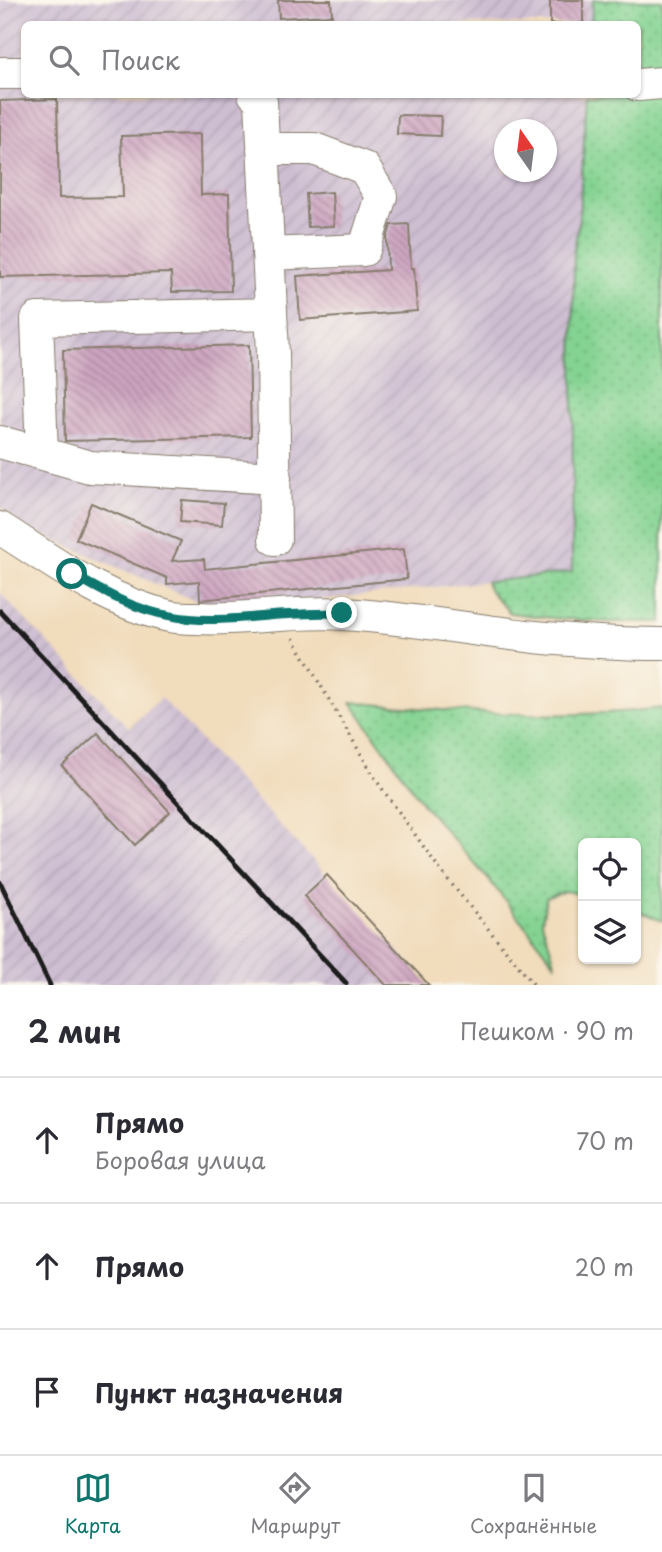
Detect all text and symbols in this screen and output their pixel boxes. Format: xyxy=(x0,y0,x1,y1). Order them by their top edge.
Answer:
search box xyxy=(21,21,641,98)
text: Поиск xyxy=(101,40,180,79)
icon: search xyxy=(45,41,83,79)
north arrow xyxy=(494,119,557,182)
route start xyxy=(56,558,87,589)
route end xyxy=(326,597,357,628)
map controls xyxy=(578,838,641,964)
button: locate xyxy=(578,838,641,901)
button: layers xyxy=(578,901,641,964)
text: 2 мин xyxy=(28,1008,122,1053)
text: Пешком · 90 m xyxy=(460,1013,634,1048)
text: Прямо xyxy=(95,1103,184,1142)
icon: ahead xyxy=(28,1121,66,1159)
text: 70 m xyxy=(576,1123,634,1158)
text: Боровая улица xyxy=(95,1142,266,1177)
icon: ahead xyxy=(28,1247,66,1285)
text: Прямо xyxy=(95,1247,184,1286)
text: 20 m xyxy=(575,1249,634,1284)
icon: arrive xyxy=(28,1373,66,1411)
text: Пункт назначения xyxy=(95,1373,343,1412)
tab: Карта xyxy=(65,1469,121,1539)
tab: Маршрут xyxy=(250,1469,340,1539)
tab: Сохранённые xyxy=(470,1469,597,1539)

